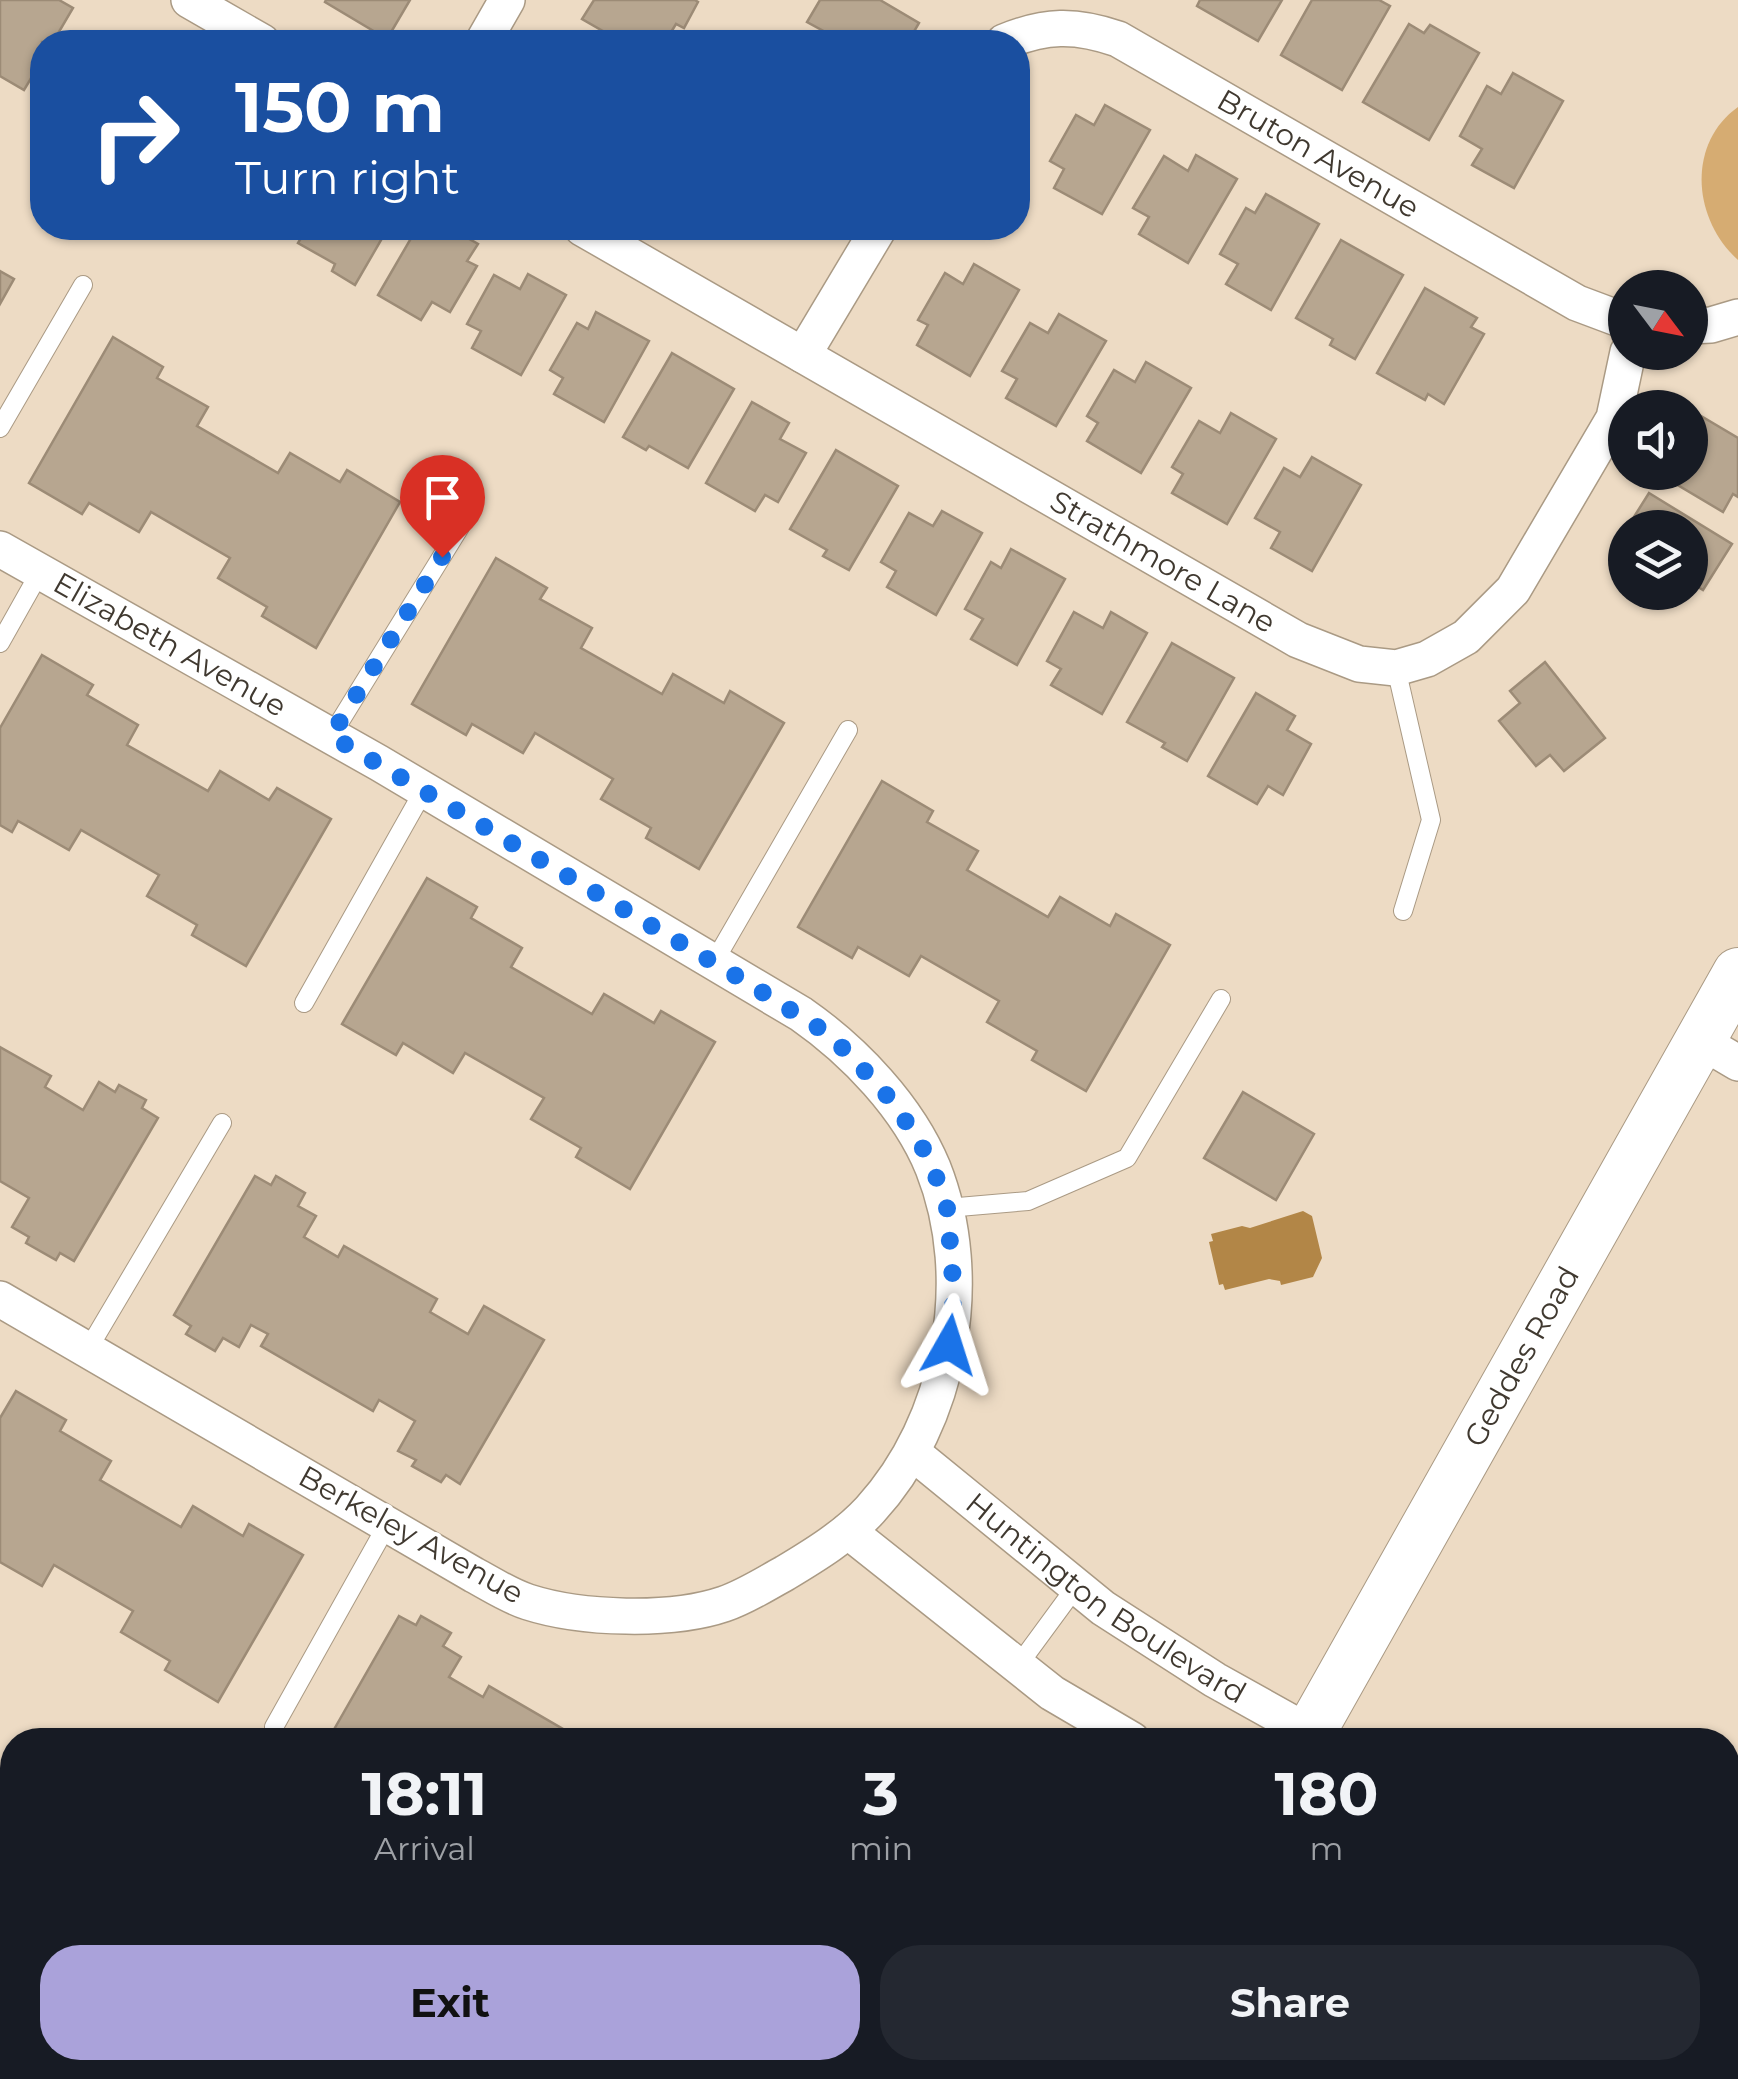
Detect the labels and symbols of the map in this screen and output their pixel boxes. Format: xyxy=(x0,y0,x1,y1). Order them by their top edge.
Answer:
street label: Bruton Avenue xyxy=(1211,81,1426,226)
north arrow xyxy=(1608,270,1708,370)
pin xyxy=(400,455,485,558)
street label: Strathmore Lane xyxy=(1044,482,1282,641)
street label: Elizabeth Avenue xyxy=(47,564,293,725)
street label: Geddes Road xyxy=(1456,1260,1587,1453)
position arrow xyxy=(897,1293,1001,1397)
street label: Berkeley Avenue xyxy=(292,1457,530,1612)
street label: Huntington Boulevard xyxy=(958,1485,1253,1711)

